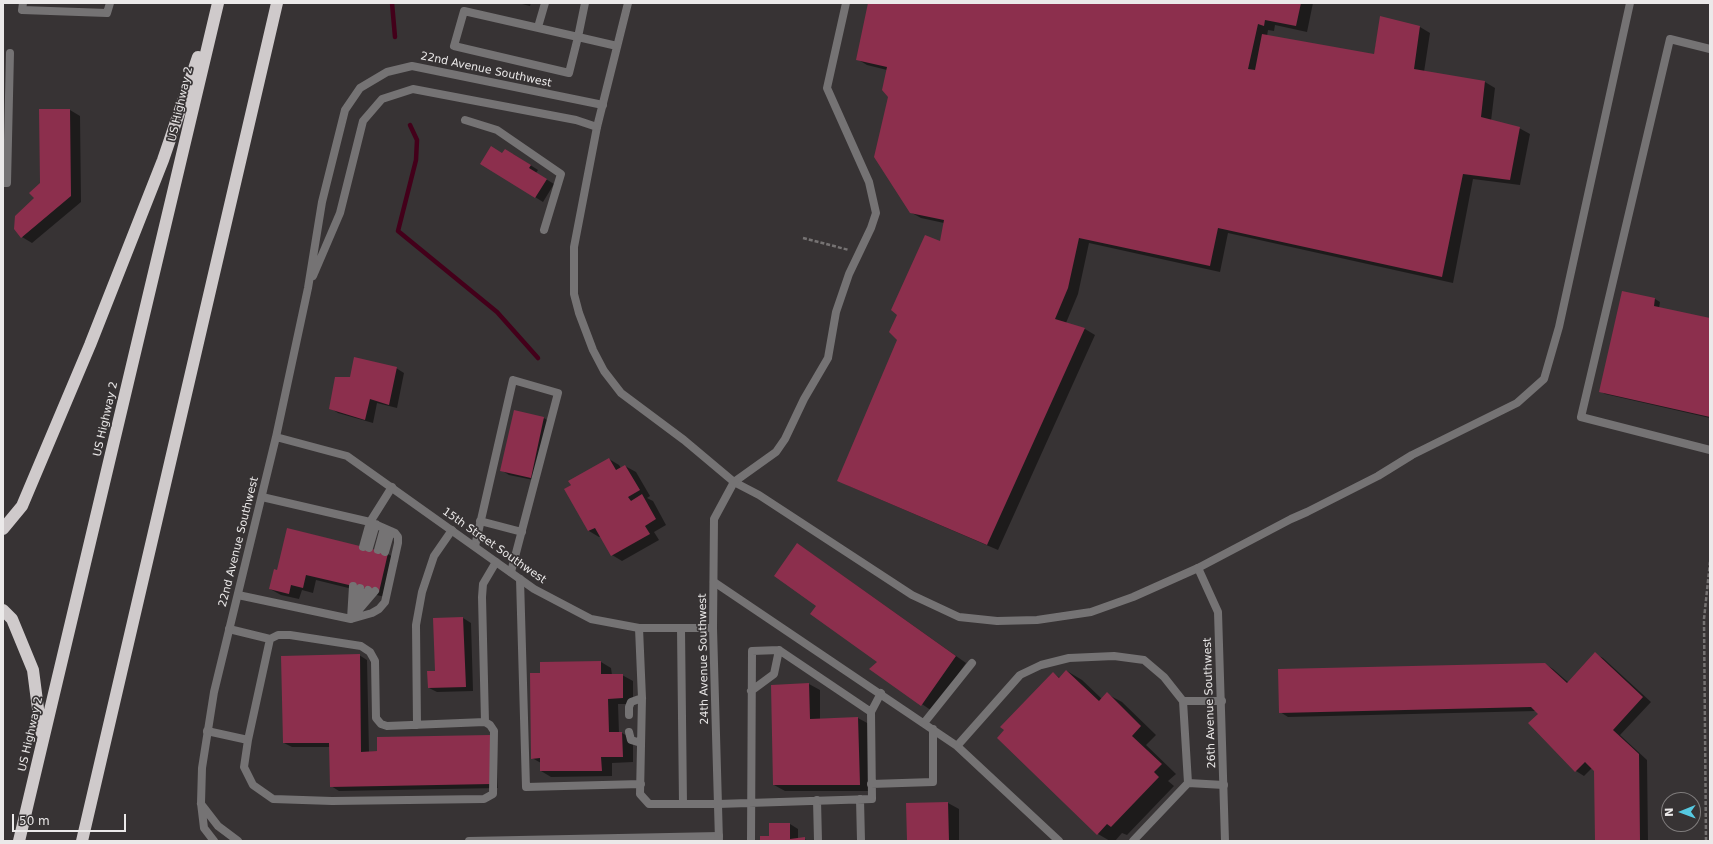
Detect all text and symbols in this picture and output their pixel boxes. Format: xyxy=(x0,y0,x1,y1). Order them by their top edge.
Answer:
street label: 22nd Avenue Southwest xyxy=(419,50,553,90)
street label: US Highway 2 xyxy=(166,65,196,143)
street label: US Highway 2 xyxy=(91,380,121,458)
street label: 22nd Avenue Southwest xyxy=(216,476,262,608)
street label: 15th Street Southwest xyxy=(440,505,548,587)
street label: 24th Avenue Southwest xyxy=(696,593,712,725)
street label: 26th Avenue Southwest xyxy=(1201,637,1219,769)
street label: US Highway 2 xyxy=(16,695,46,773)
north arrow xyxy=(1661,792,1701,832)
scale bar xyxy=(14,806,128,832)
text: N xyxy=(1663,807,1676,817)
text: 50 m xyxy=(19,814,50,828)

